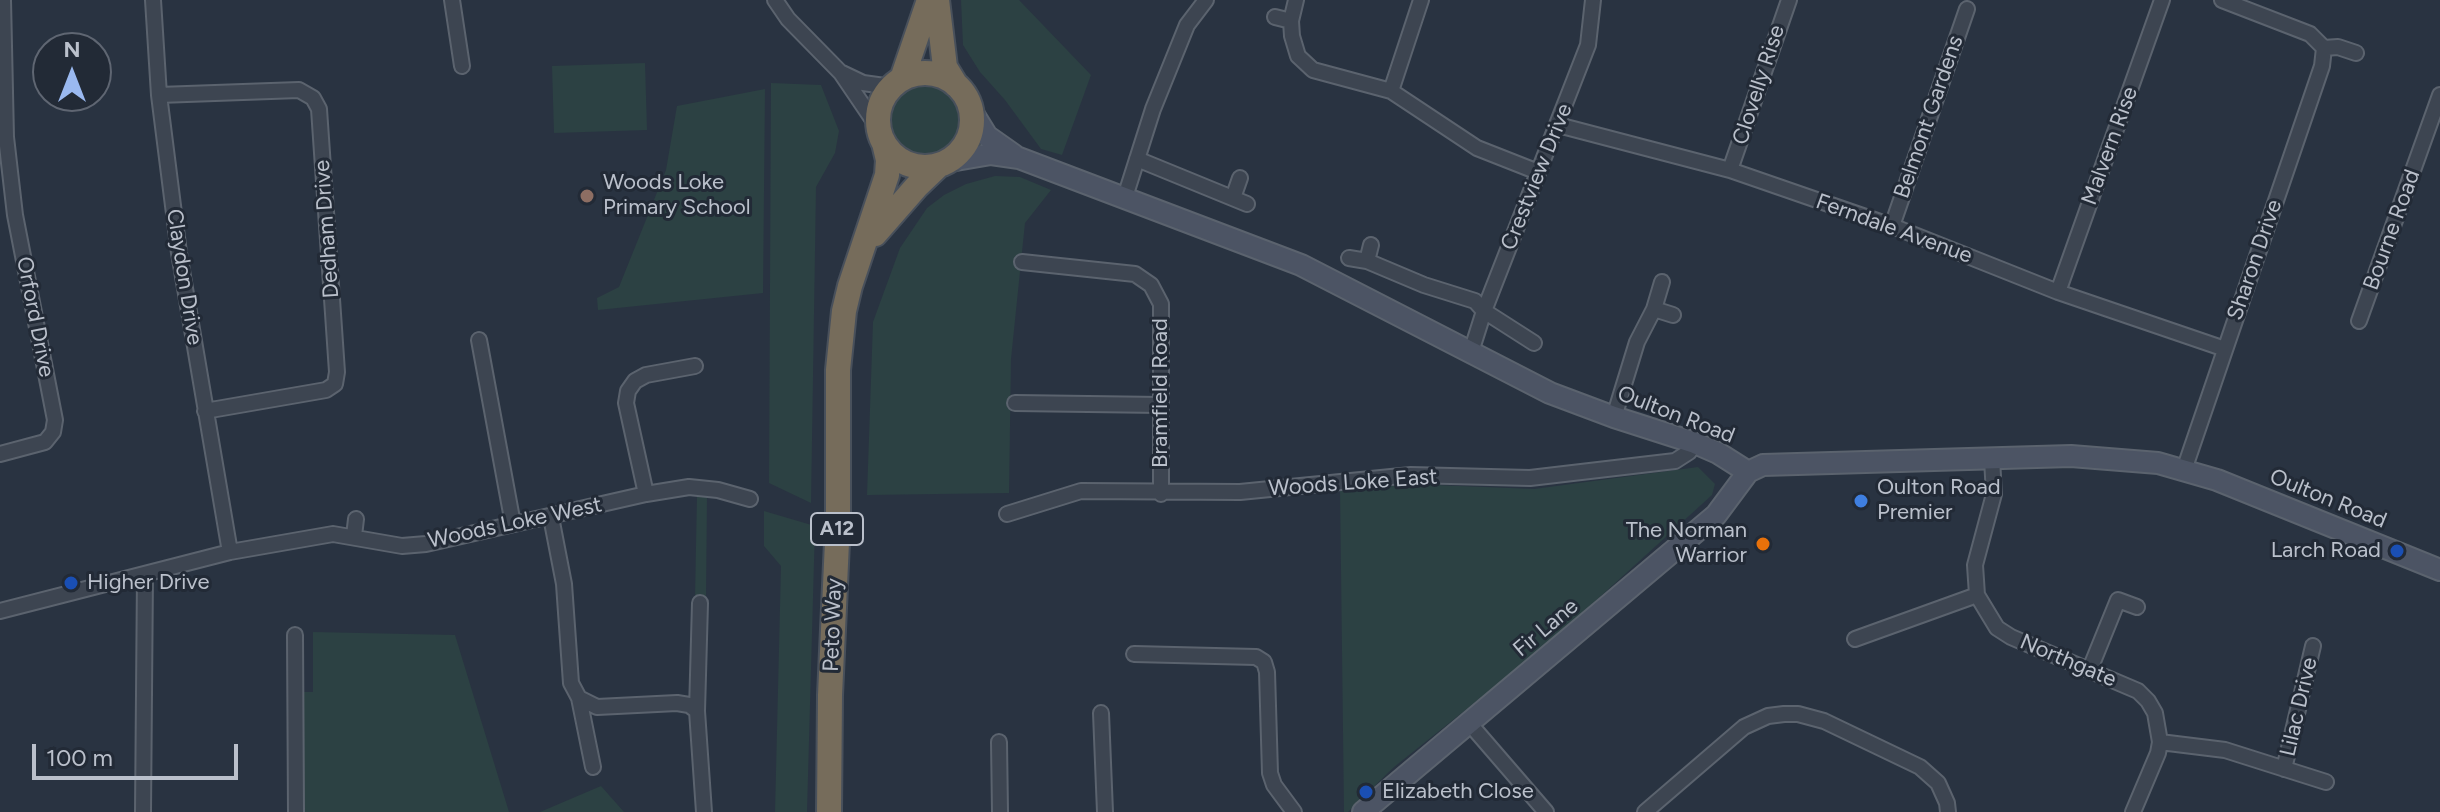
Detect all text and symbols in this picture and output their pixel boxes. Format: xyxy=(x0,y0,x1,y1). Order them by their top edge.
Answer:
street label: Clovelly Rise xyxy=(1727,22,1791,148)
north arrow xyxy=(32,32,112,112)
street label: Belmont Gardens xyxy=(1889,32,1969,202)
text: N xyxy=(63,36,81,63)
street label: Malvern Rise xyxy=(2076,83,2144,209)
street label: Crestview Drive xyxy=(1496,100,1578,254)
street label: Dedham Drive xyxy=(309,159,345,299)
street label: Bourne Road xyxy=(2358,166,2426,294)
place label: Woods Loke Primary School xyxy=(603,170,751,222)
marker: Woods Loke Primary School xyxy=(578,187,596,205)
street label: Ferndale Avenue xyxy=(1812,188,1976,270)
street label: Sharon Drive xyxy=(2222,196,2288,324)
street label: Claydon Drive xyxy=(160,207,208,347)
street label: Orford Drive xyxy=(10,255,60,379)
street label: Bramfield Road xyxy=(1148,318,1174,468)
street label: Oulton Road xyxy=(1614,381,1738,449)
street label: Woods Loke East xyxy=(1268,464,1438,502)
street label: Oulton Road xyxy=(2266,464,2390,534)
place label: Oulton Road Premier xyxy=(1877,475,2001,526)
street label: Woods Loke West xyxy=(426,492,604,554)
marker: Oulton Road Premier xyxy=(1852,492,1870,510)
road number: A12 xyxy=(811,513,863,545)
place label: The Norman Warrior xyxy=(1626,518,1747,570)
marker: The Norman Warrior xyxy=(1754,535,1772,553)
place label: Larch Road xyxy=(2271,538,2381,564)
marker: Larch Road xyxy=(2388,542,2406,560)
place label: Higher Drive xyxy=(87,570,210,596)
marker: Higher Drive xyxy=(62,574,80,592)
street label: Peto Way xyxy=(818,578,848,672)
street label: Fir Lane xyxy=(1508,593,1584,663)
street label: Northgate xyxy=(2016,629,2120,693)
street label: Lilac Drive xyxy=(2275,655,2323,759)
scale bar xyxy=(36,728,242,778)
text: 100 m xyxy=(46,743,113,772)
place label: Elizabeth Close xyxy=(1382,779,1534,805)
marker: Elizabeth Close xyxy=(1357,783,1375,801)

